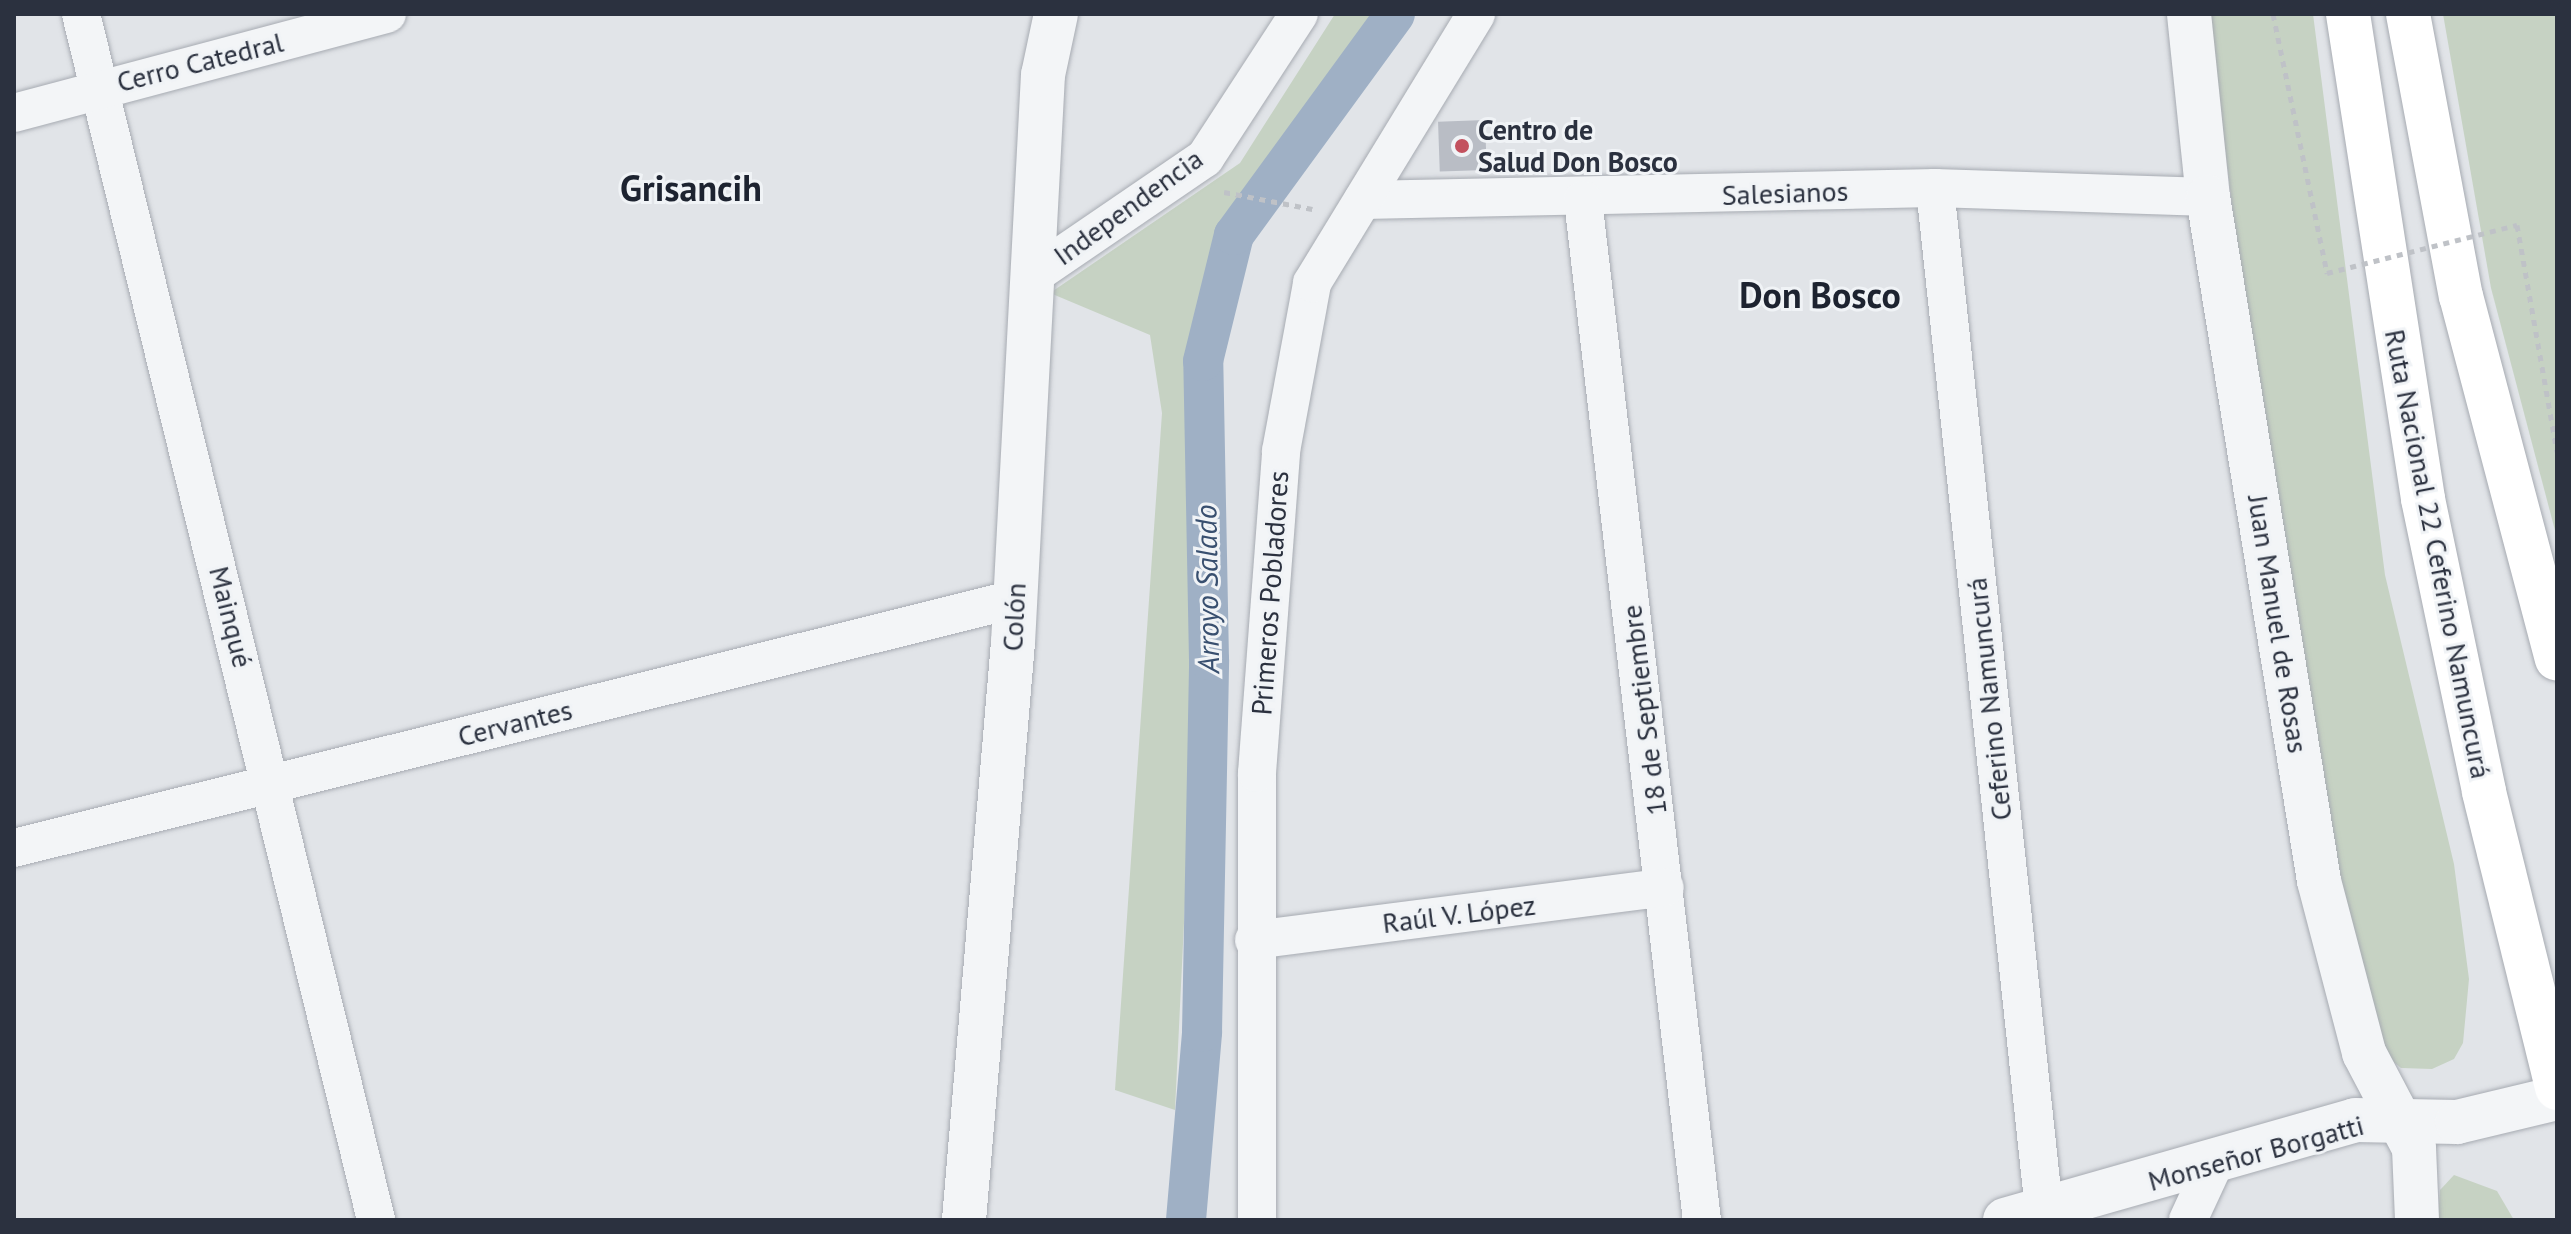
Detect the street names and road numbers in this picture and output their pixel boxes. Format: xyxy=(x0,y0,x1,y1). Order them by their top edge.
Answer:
street label: Cerro Catedral xyxy=(113,25,287,99)
street label: Independencia xyxy=(1047,142,1209,272)
street label: Salesianos xyxy=(1721,174,1849,212)
street label: Ruta Nacional 22 Ceferino Namuncurá xyxy=(2378,327,2498,781)
street label: Primeros Pobladores xyxy=(1245,470,1295,716)
street label: Juan Manuel de Rosas xyxy=(2241,493,2315,755)
street label: Mainqué xyxy=(202,563,260,671)
street label: Ceferino Namuncurá xyxy=(1960,576,2018,822)
street label: Colón xyxy=(995,582,1033,652)
street label: 18 de Septiembre xyxy=(1614,603,1674,817)
street label: Cervantes xyxy=(454,693,576,753)
street label: Raúl V. López xyxy=(1379,888,1539,940)
street label: Monseñor Borgatti xyxy=(2144,1108,2368,1198)

